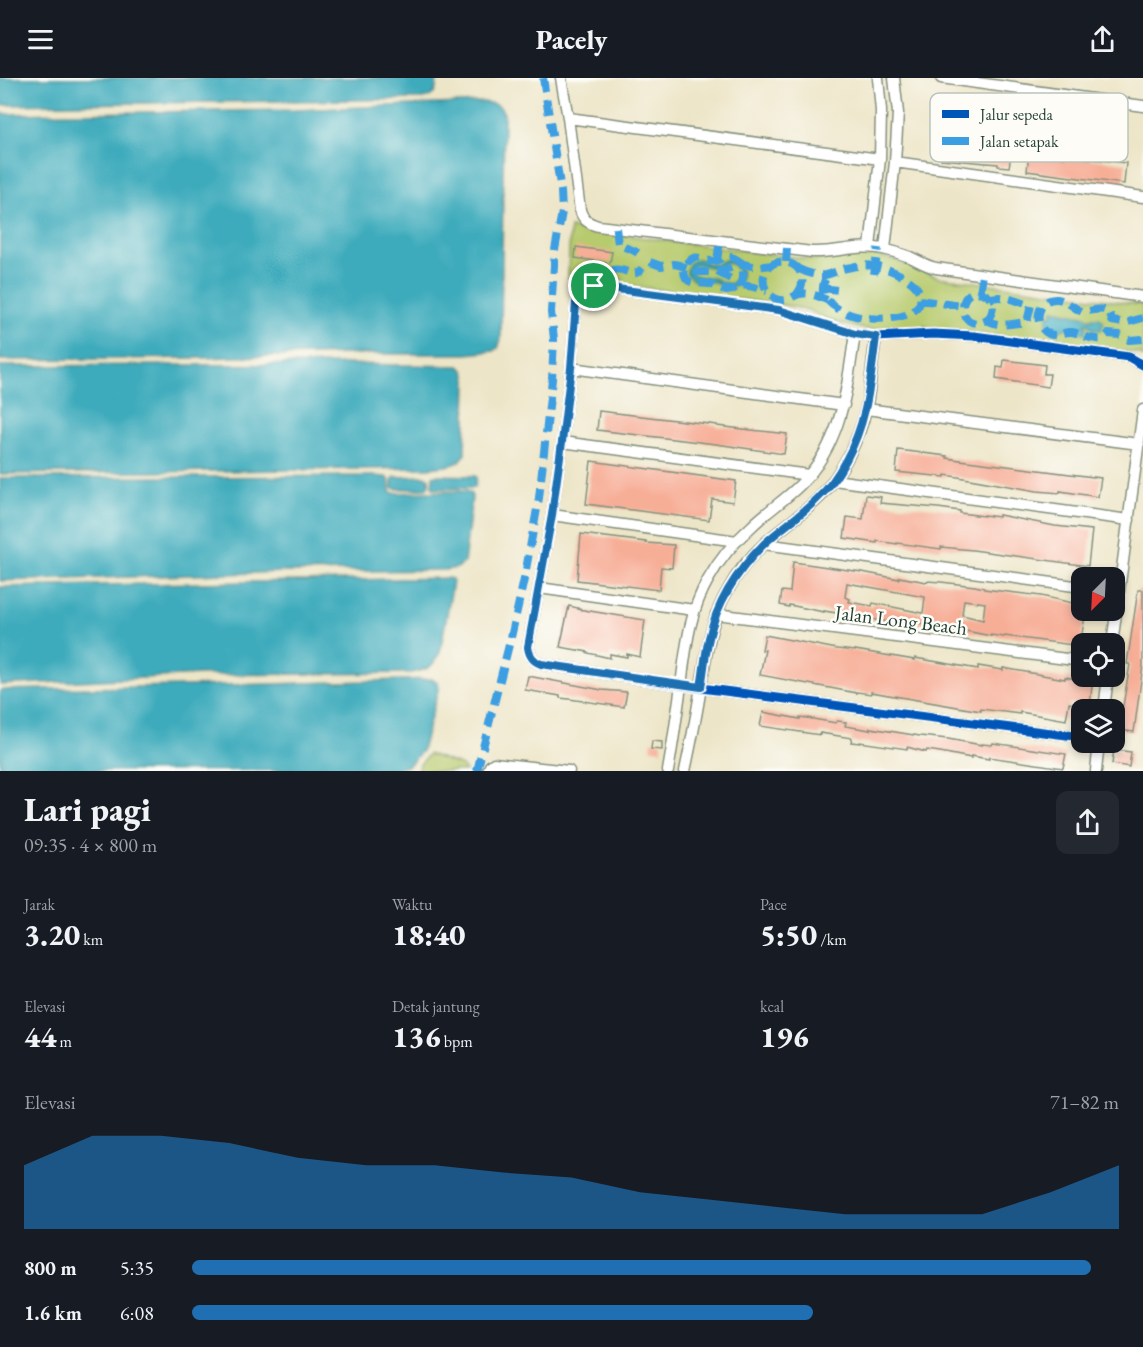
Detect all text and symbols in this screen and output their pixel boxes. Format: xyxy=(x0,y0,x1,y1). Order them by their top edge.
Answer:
text: Pacely xyxy=(536,22,607,57)
icon: menu xyxy=(24,23,57,56)
icon: share xyxy=(1086,23,1119,56)
legend xyxy=(930,93,1128,162)
text: Jalur sepeda xyxy=(978,104,1054,125)
text: Jalan setapak xyxy=(978,131,1059,152)
pin xyxy=(568,260,619,311)
icon: arrive xyxy=(577,269,610,302)
north arrow xyxy=(1071,567,1125,621)
map controls xyxy=(1071,567,1125,753)
street label: Jalan Long Beach xyxy=(831,599,969,641)
button: locate xyxy=(1071,633,1125,687)
button: layers xyxy=(1071,699,1125,753)
text: Lari pagi xyxy=(24,788,151,831)
button: share xyxy=(1056,791,1119,854)
text: 09:35 · 4 × 800 m xyxy=(24,832,157,858)
text: Jarak xyxy=(24,894,55,915)
text: Waktu xyxy=(392,894,432,915)
text: Pace xyxy=(760,894,787,915)
text: 3.20 xyxy=(24,915,80,954)
text: 18:40 xyxy=(392,915,465,954)
text: 5:50 xyxy=(760,915,817,954)
text: km xyxy=(80,929,103,950)
text: /km xyxy=(817,929,847,950)
text: Elevasi xyxy=(24,996,65,1017)
text: Detak jantung xyxy=(392,996,480,1017)
text: kcal xyxy=(760,996,784,1017)
text: 44 xyxy=(24,1017,56,1056)
text: 136 xyxy=(392,1017,441,1056)
text: 196 xyxy=(760,1017,809,1056)
text: m xyxy=(56,1031,72,1052)
text: bpm xyxy=(441,1031,473,1052)
text: Elevasi xyxy=(24,1089,76,1115)
text: 71–82 m xyxy=(1050,1089,1119,1115)
text: 800 m xyxy=(24,1255,77,1281)
text: 5:35 xyxy=(120,1255,154,1281)
text: 1.6 km xyxy=(24,1300,82,1326)
text: 6:08 xyxy=(120,1300,154,1326)

